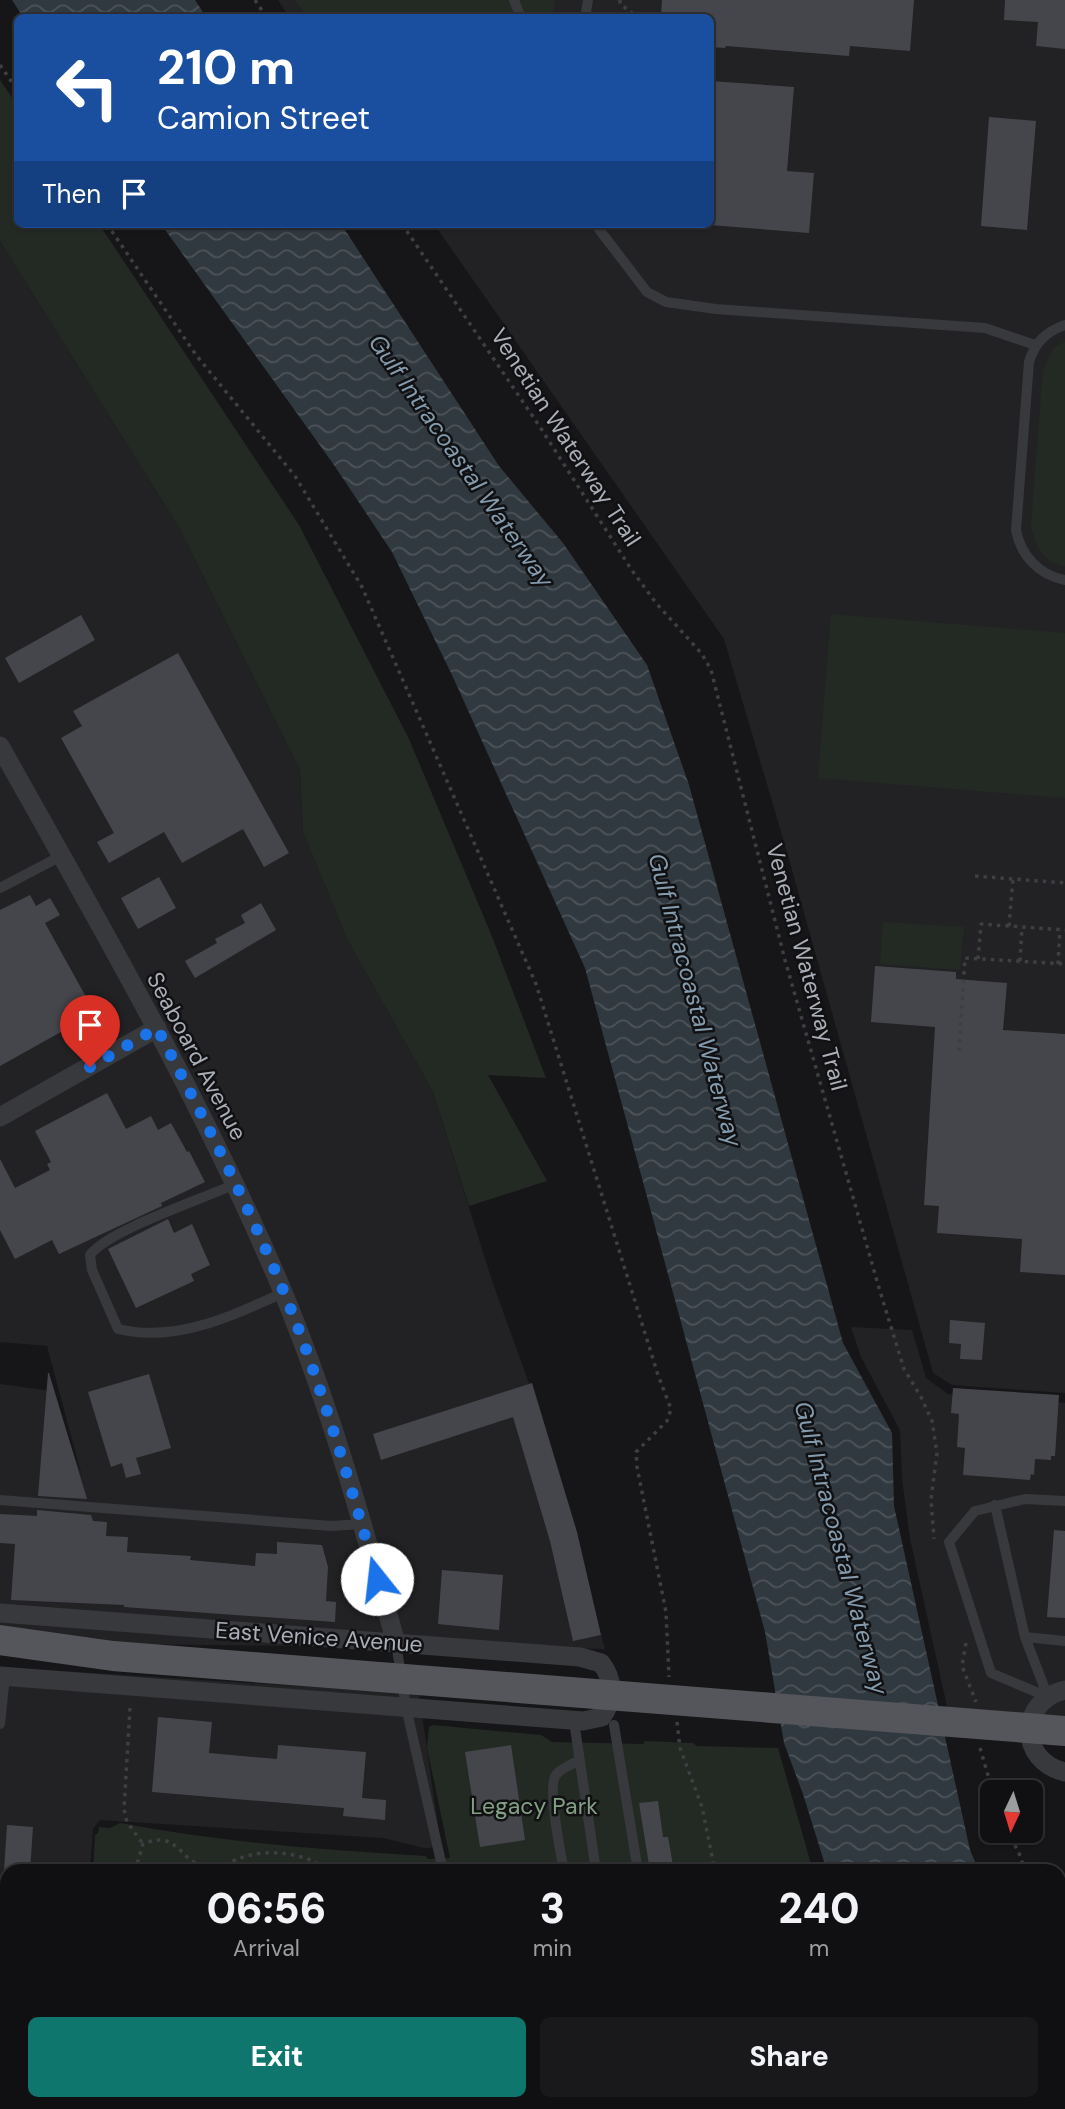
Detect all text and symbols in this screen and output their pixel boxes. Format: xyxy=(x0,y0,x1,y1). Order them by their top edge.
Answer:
text: 210 m xyxy=(157,35,295,99)
icon: left xyxy=(42,42,133,133)
text: Camion Street xyxy=(157,97,370,139)
icon: arrive xyxy=(115,175,153,213)
text: Then xyxy=(42,177,101,211)
street label: Venetian Waterway Trail xyxy=(484,322,648,552)
water label: Gulf Intracoastal Waterway xyxy=(362,328,561,594)
street label: Venetian Waterway Trail xyxy=(760,840,854,1094)
water label: Gulf Intracoastal Waterway xyxy=(641,850,750,1151)
street label: Seaboard Avenue xyxy=(140,967,254,1145)
pin xyxy=(60,995,120,1067)
icon: arrive xyxy=(71,1006,109,1044)
water label: Gulf Intracoastal Waterway xyxy=(787,1398,896,1699)
position arrow xyxy=(340,1542,414,1616)
street label: East Venice Avenue xyxy=(214,1615,424,1659)
north arrow xyxy=(980,1780,1043,1843)
map controls xyxy=(980,1780,1043,1843)
park label: Legacy Park xyxy=(470,1791,598,1821)
text: 06:56 xyxy=(206,1881,326,1936)
text: 3 xyxy=(540,1881,565,1936)
text: 240 xyxy=(778,1881,860,1936)
text: Arrival xyxy=(233,1933,300,1963)
text: min xyxy=(533,1933,572,1963)
text: m xyxy=(809,1933,829,1963)
button: Exit xyxy=(28,2017,526,2097)
button: Share xyxy=(540,2017,1038,2097)

